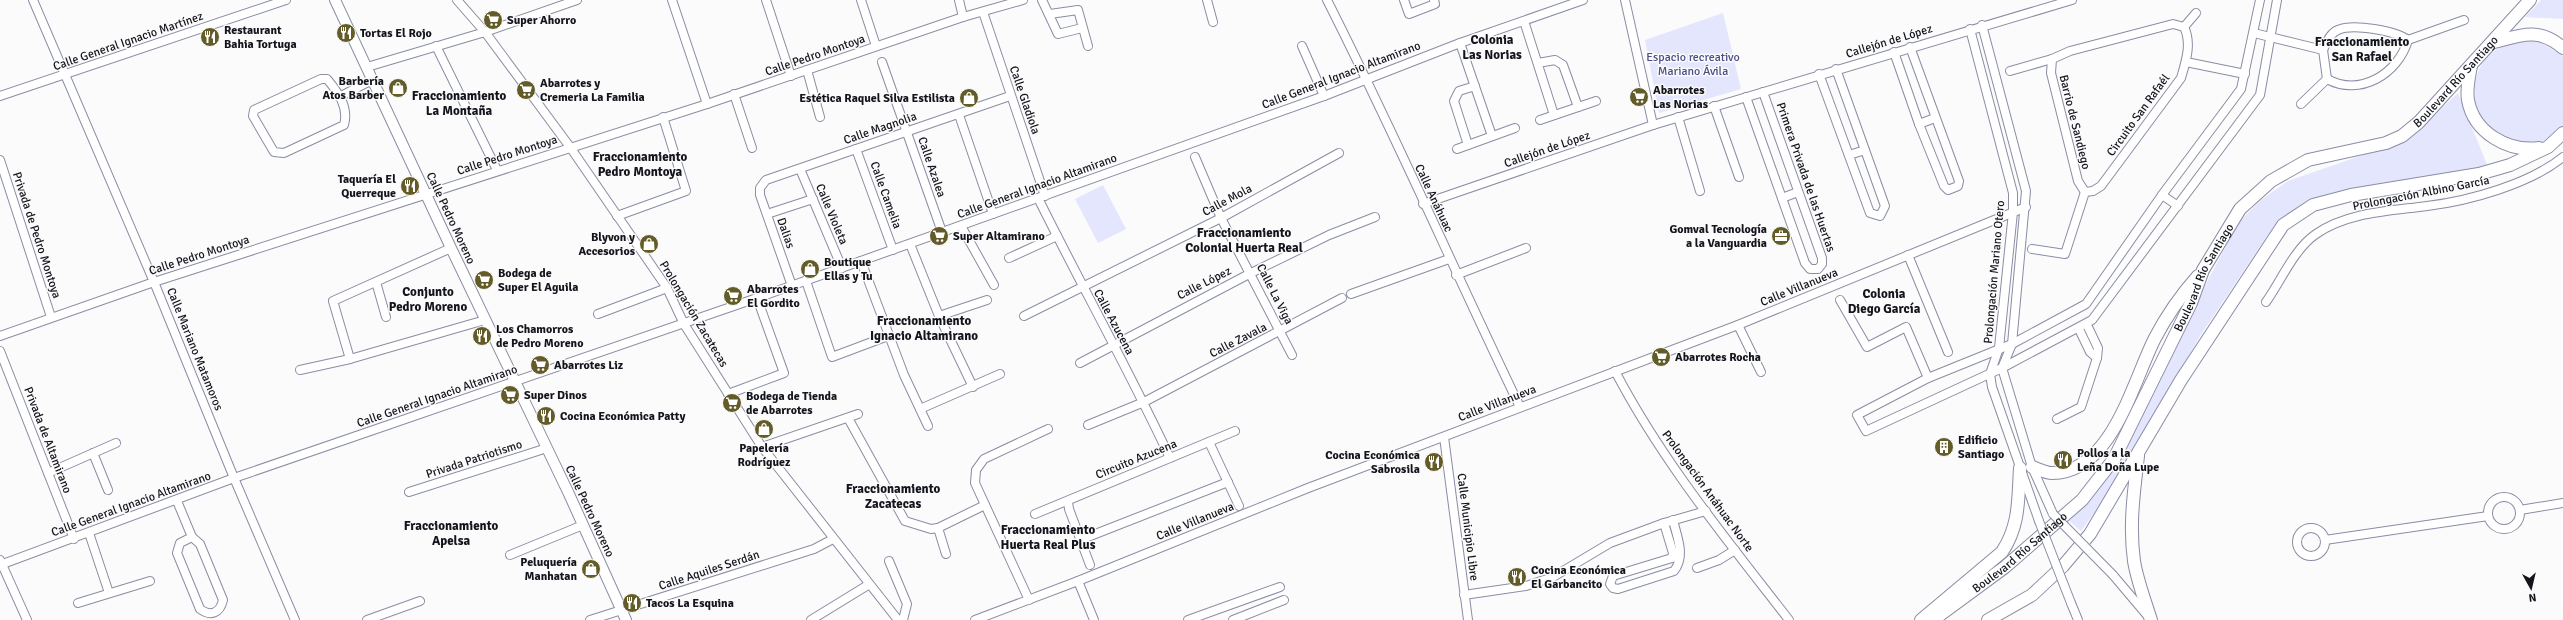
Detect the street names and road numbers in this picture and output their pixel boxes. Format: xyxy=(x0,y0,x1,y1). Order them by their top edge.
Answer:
street label: Calle General Ignacio Martínez xyxy=(51,9,205,74)
street label: Callejón de López xyxy=(1844,21,1934,62)
street label: Calle Pedro Montoya xyxy=(763,31,867,80)
street label: Boulevard Río Santiago xyxy=(2411,33,2502,131)
street label: Calle General Ignacio Altamirano xyxy=(1260,38,1423,113)
street label: Calle Gladiola xyxy=(1006,64,1043,136)
street label: Circuito San Rafaél xyxy=(2104,71,2173,159)
street label: Barrio de Sandiego xyxy=(2056,73,2094,171)
street label: Primera Privada de las Huertas xyxy=(1773,100,1838,254)
street label: Calle Magnolia xyxy=(842,109,919,148)
street label: Callejón de López xyxy=(1502,128,1592,171)
street label: Calle Pedro Montoya xyxy=(455,132,559,179)
street label: Calle Azalea xyxy=(914,135,949,199)
street label: Calle General Ignacio Altamirano xyxy=(955,151,1119,222)
street label: Calle Camelia xyxy=(866,160,905,231)
street label: Calle Anáhuac xyxy=(1411,162,1456,235)
street label: Privada de Pedro Montoya xyxy=(9,170,64,300)
street label: Calle Pedro Moreno xyxy=(423,170,478,266)
street label: Prolongación Albino García xyxy=(2351,173,2491,214)
street label: Calle Violeta xyxy=(812,181,851,247)
street label: Calle Mola xyxy=(1200,181,1255,220)
street label: Prolongación Mariano Otero xyxy=(1981,200,2008,344)
street label: Dalias xyxy=(773,216,798,251)
street label: Boulevard Río Santiago xyxy=(2171,221,2237,334)
street label: Calle Pedro Montoya xyxy=(147,232,251,279)
street label: Prolongación Zacatecas xyxy=(656,258,731,370)
street label: Calle La Viga xyxy=(1253,261,1296,327)
street label: Calle López xyxy=(1175,263,1234,303)
street label: Calle Villanueva xyxy=(1758,265,1840,310)
street label: Calle Mariano Matamoros xyxy=(163,286,226,413)
street label: Calle Azucena xyxy=(1090,287,1137,358)
street label: Calle Zavala xyxy=(1207,320,1269,361)
street label: Calle General Ignacio Altamirano xyxy=(355,362,519,431)
street label: Calle Villanueva xyxy=(1456,382,1538,425)
street label: Privada de Altamirano xyxy=(20,385,75,496)
street label: Prolongación Anáhuac Norte xyxy=(1658,428,1757,555)
street label: Circuito Azucena xyxy=(1093,436,1179,483)
street label: Privada Patriotismo xyxy=(424,437,524,482)
street label: Calle Pedro Moreno xyxy=(562,463,617,559)
street label: Calle General Ignacio Altamirano xyxy=(49,469,213,540)
street label: Calle Municipio Libre xyxy=(1453,473,1482,582)
street label: Calle Villanueva xyxy=(1154,499,1236,544)
street label: Boulevard Río Santiago xyxy=(1969,509,2071,597)
street label: Calle Aquiles Serdán xyxy=(657,547,762,594)

